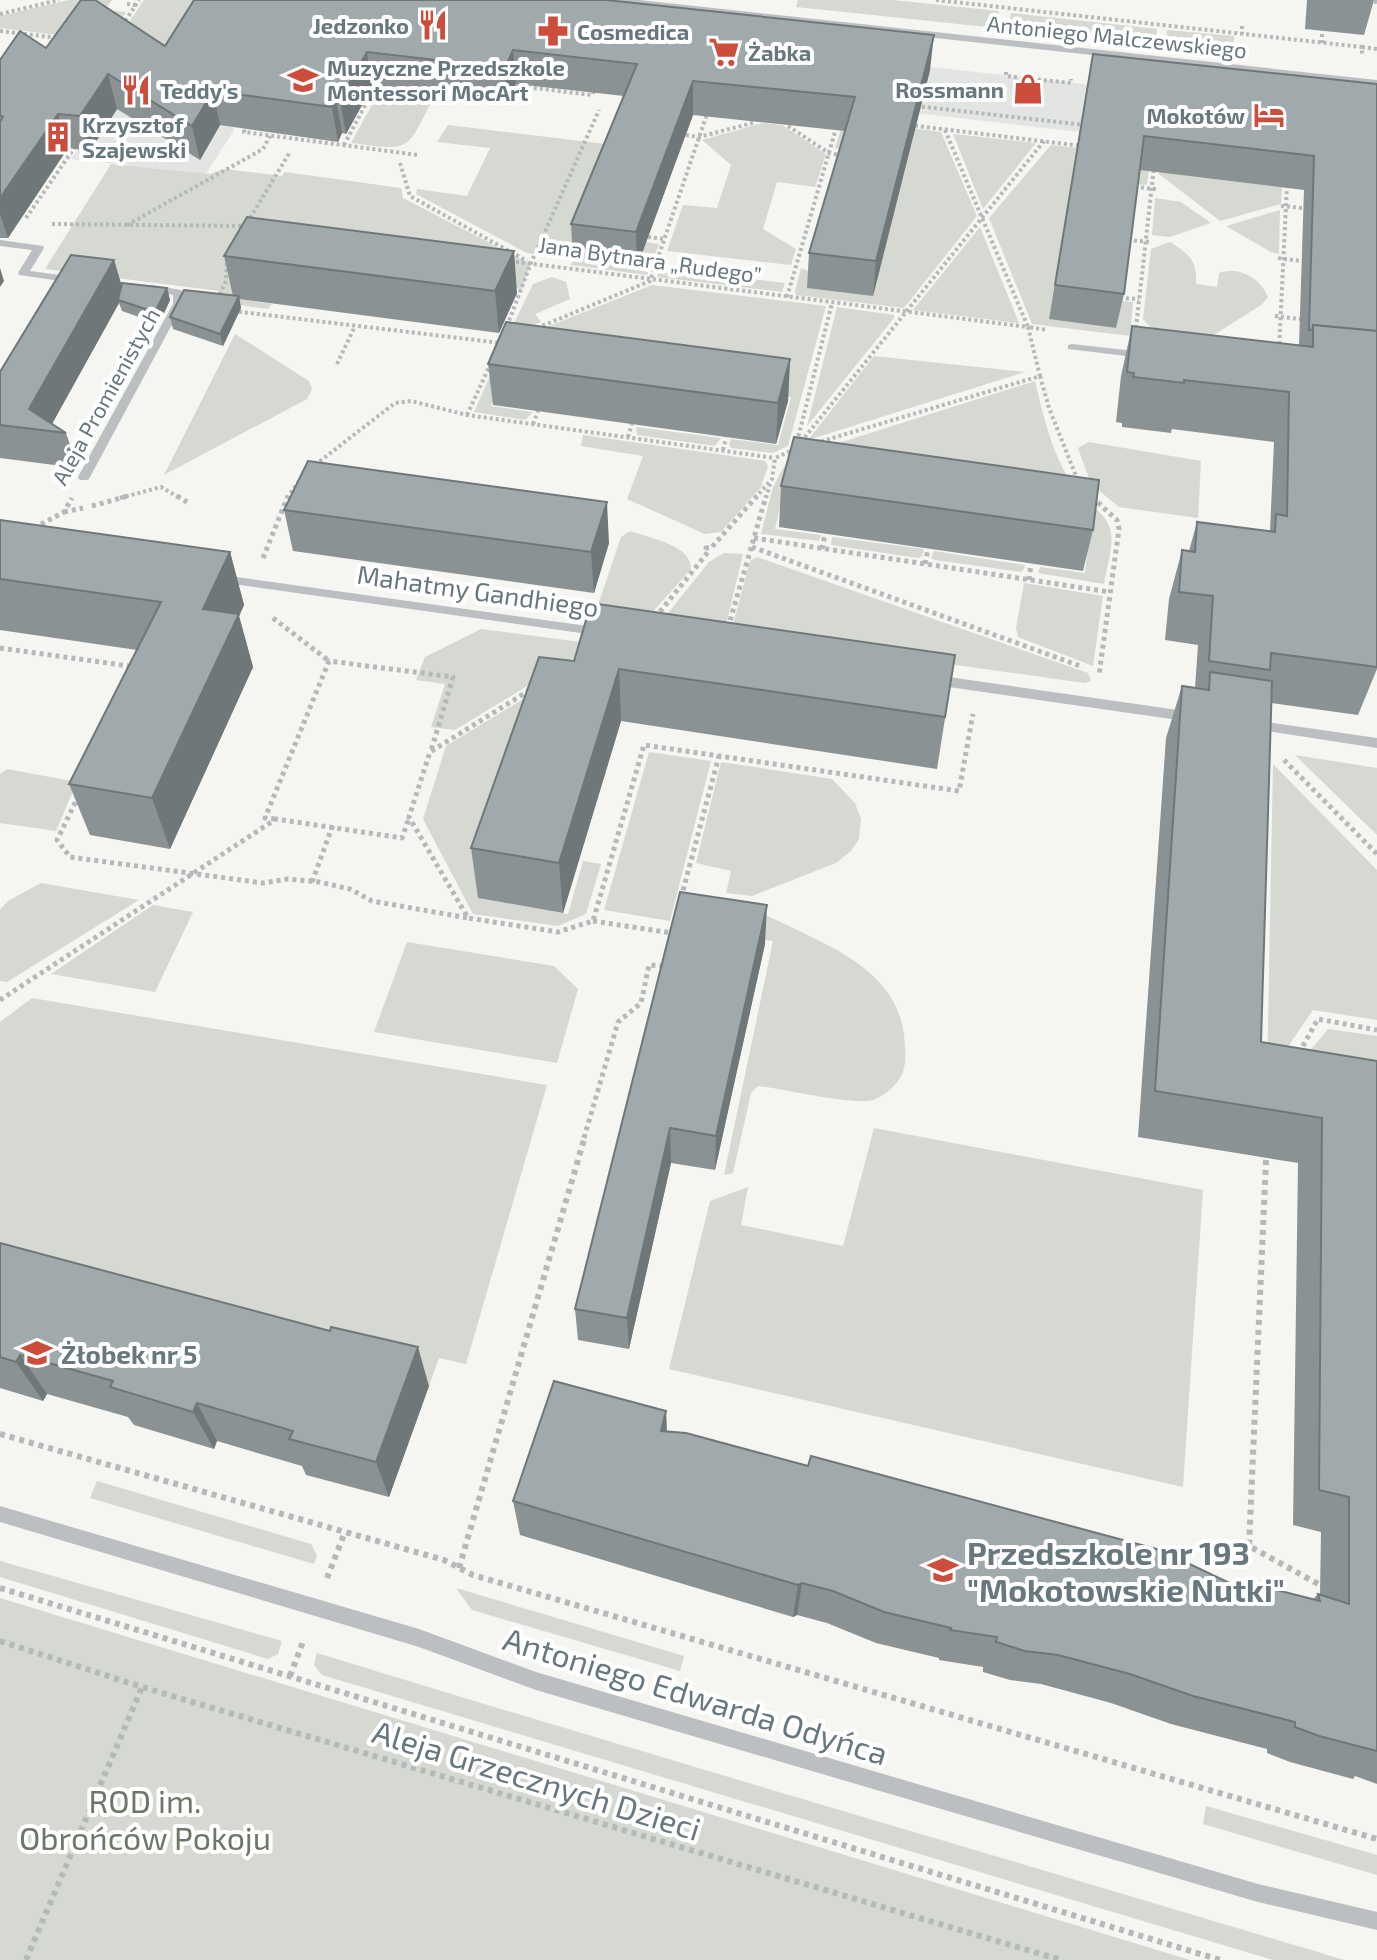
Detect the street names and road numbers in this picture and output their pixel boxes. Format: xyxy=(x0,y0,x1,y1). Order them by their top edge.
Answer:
street label: Antoniego Malczewskiego xyxy=(986,9,1248,63)
street label: Jana Bytnara „Rudego” xyxy=(537,230,763,288)
street label: Aleja Promienistych xyxy=(46,303,165,489)
street label: Mahatmy Gandhiego xyxy=(355,558,601,622)
street label: Antoniego Edwarda Odyńca xyxy=(499,1618,893,1772)
street label: Aleja Grzecznych Dzieci xyxy=(368,1711,705,1848)

